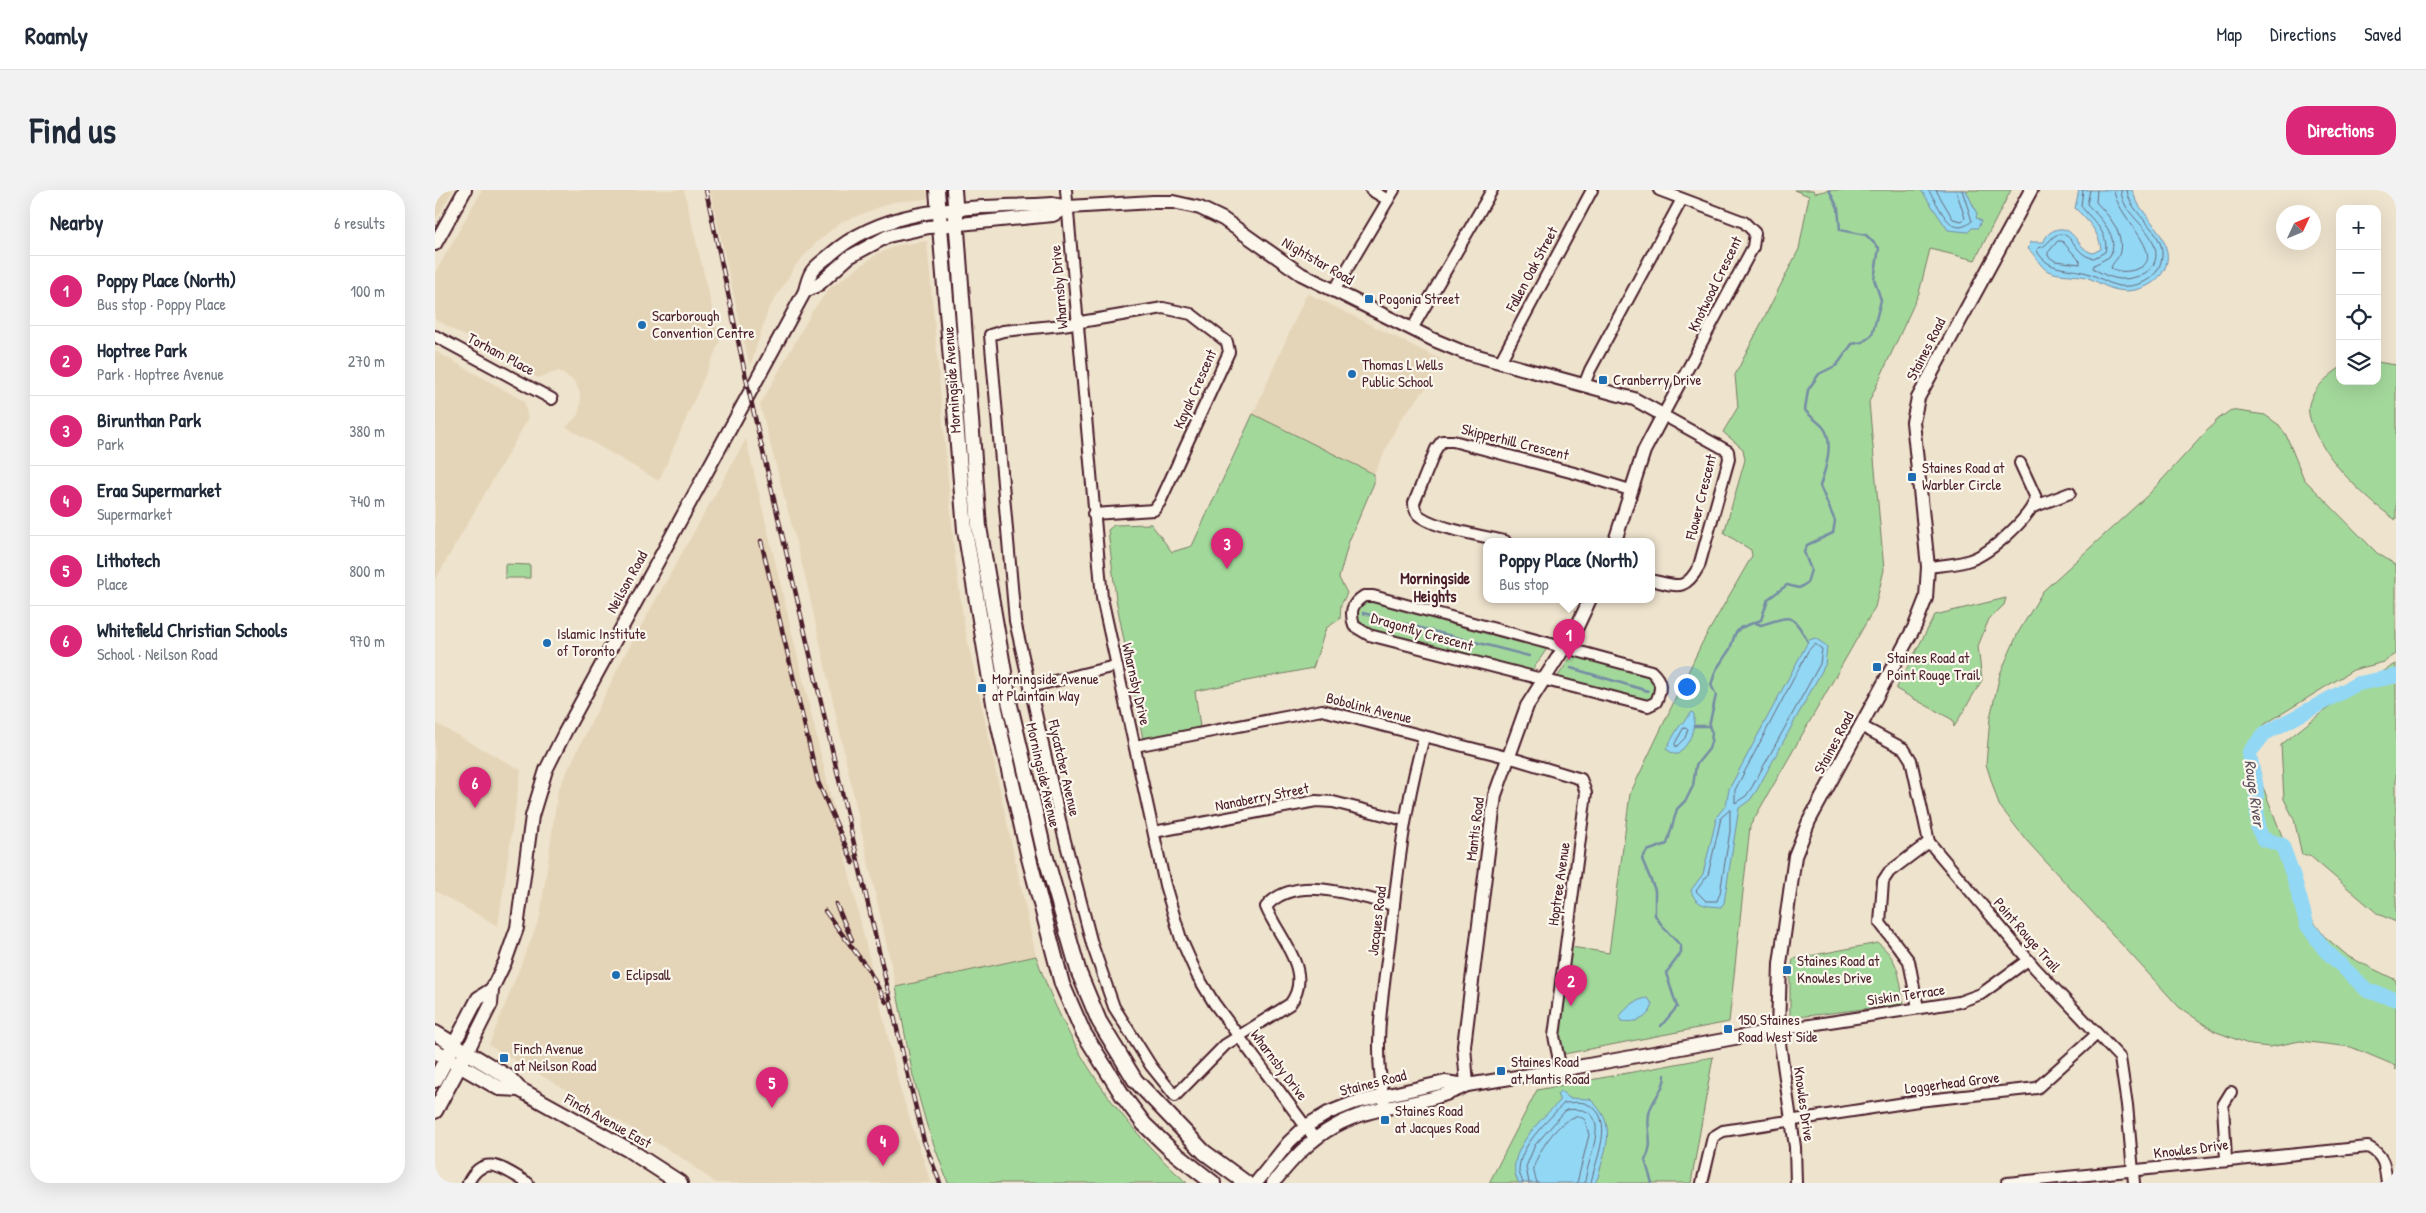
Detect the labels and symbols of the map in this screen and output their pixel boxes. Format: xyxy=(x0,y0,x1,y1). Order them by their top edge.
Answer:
north arrow xyxy=(2276,205,2321,250)
street label: Fallen Oak Street xyxy=(1500,222,1563,316)
street label: Nightstar Road xyxy=(1278,231,1358,290)
street label: Knotwood Crescent xyxy=(1682,232,1747,335)
street label: Wharnsby Drive xyxy=(1044,244,1073,330)
place label: Pogonia Street xyxy=(1379,288,1460,309)
marker: Pogonia Street xyxy=(1363,293,1375,305)
place label: Scarborough Convention Centre xyxy=(652,305,754,343)
street label: Staines Road xyxy=(1901,314,1950,384)
marker: Scarborough Convention Centre xyxy=(636,319,648,331)
street label: Morningside Avenue xyxy=(937,326,966,434)
street label: Torham Place xyxy=(464,327,539,380)
street label: Kayak Crescent xyxy=(1168,345,1222,432)
place label: Thomas L Wells Public School xyxy=(1362,354,1443,392)
marker: Thomas L Wells Public School xyxy=(1346,368,1358,380)
place label: Cranberry Drive xyxy=(1613,369,1701,390)
marker: Cranberry Drive xyxy=(1597,374,1609,386)
street label: Skipperhill Crescent xyxy=(1459,418,1572,465)
street label: Flower Crescent xyxy=(1680,451,1721,543)
place label: Staines Road at Warbler Circle xyxy=(1922,457,2005,495)
marker: Staines Road at Warbler Circle xyxy=(1906,471,1918,483)
pin: 3 xyxy=(1211,528,1243,569)
street label: Neilson Road xyxy=(601,547,652,617)
district label: Morningside Heights xyxy=(1400,567,1470,608)
street label: Dragonfly Crescent xyxy=(1369,607,1476,656)
pin: 1 xyxy=(1553,619,1585,660)
place label: Islamic Institute of Toronto xyxy=(557,623,646,661)
marker: Islamic Institute of Toronto xyxy=(541,637,553,649)
street label: Wharnsby Drive xyxy=(1117,641,1156,727)
place label: Staines Road at Point Rouge Trail xyxy=(1887,647,1980,685)
marker: Staines Road at Point Rouge Trail xyxy=(1871,661,1883,673)
place label: Morningside Avenue at Plaintain Way xyxy=(992,668,1099,706)
your location xyxy=(1674,674,1700,700)
marker: Morningside Avenue at Plaintain Way xyxy=(976,682,988,694)
street label: Bobolink Avenue xyxy=(1324,687,1414,728)
street label: Staines Road xyxy=(1808,708,1859,778)
street label: Flycatcher Avenue xyxy=(1043,717,1086,818)
street label: Morningside Avenue xyxy=(1021,720,1066,829)
water label: Rouge River xyxy=(2239,758,2271,830)
pin: 6 xyxy=(459,767,491,808)
street label: Nanaberry Street xyxy=(1213,777,1311,816)
street label: Mantis Road xyxy=(1460,796,1489,862)
street label: Hoptree Avenue xyxy=(1542,841,1575,927)
street label: Jacques Road xyxy=(1362,885,1391,957)
street label: Point Rouge Trail xyxy=(1989,893,2066,977)
place label: Staines Road at Knowles Drive xyxy=(1797,950,1880,988)
place label: Eclipsall xyxy=(626,964,671,985)
marker: Staines Road at Knowles Drive xyxy=(1781,964,1793,976)
pin: 2 xyxy=(1555,965,1587,1006)
marker: Eclipsall xyxy=(610,969,622,981)
street label: Siskin Terrace xyxy=(1866,979,1946,1010)
place label: 150 Staines Road West Side xyxy=(1738,1009,1818,1047)
marker: 150 Staines Road West Side xyxy=(1722,1023,1734,1035)
street label: Wharnsby Drive xyxy=(1246,1025,1313,1105)
place label: Finch Avenue at Neilson Road xyxy=(513,1038,597,1076)
place label: Staines Road at Mantis Road xyxy=(1511,1051,1590,1089)
marker: Finch Avenue at Neilson Road xyxy=(498,1052,510,1064)
street label: Staines Road xyxy=(1337,1064,1408,1101)
marker: Staines Road at Mantis Road xyxy=(1495,1065,1507,1077)
street label: Knowles Drive xyxy=(1789,1065,1820,1143)
street label: Loggerhead Grove xyxy=(1903,1066,2000,1099)
pin: 5 xyxy=(756,1067,788,1108)
street label: Finch Avenue East xyxy=(560,1088,656,1153)
place label: Staines Road at Jacques Road xyxy=(1395,1100,1480,1138)
marker: Staines Road at Jacques Road xyxy=(1379,1114,1391,1126)
pin: 4 xyxy=(867,1125,899,1166)
street label: Knowles Drive xyxy=(2152,1134,2229,1163)

